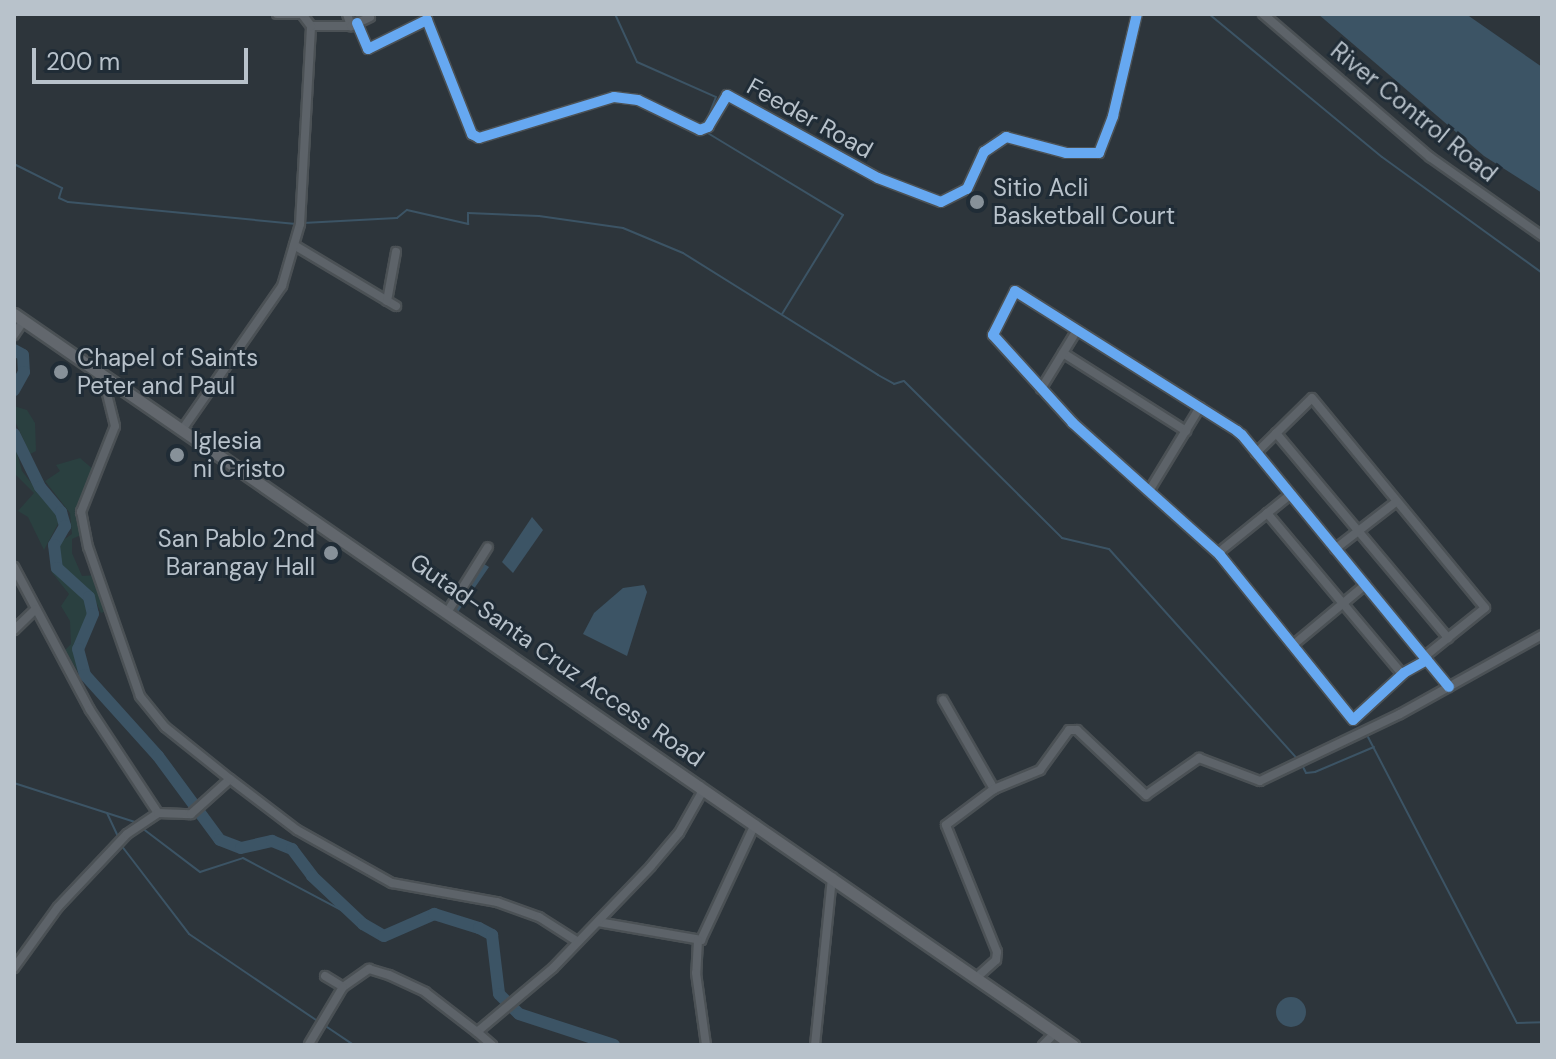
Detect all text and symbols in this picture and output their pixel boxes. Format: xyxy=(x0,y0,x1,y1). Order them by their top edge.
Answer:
scale bar xyxy=(36,32,252,82)
street label: River Control Road xyxy=(1325,36,1503,188)
text: 200 m xyxy=(46,46,120,77)
street label: Feeder Road xyxy=(742,72,878,164)
place label: Sitio Acli Basketball Court xyxy=(993,174,1175,230)
marker: Sitio Acli Basketball Court xyxy=(968,193,986,211)
place label: Chapel of Saints Peter and Paul xyxy=(77,344,258,400)
marker: Chapel of Saints Peter and Paul xyxy=(52,363,70,381)
place label: Iglesia ni Cristo xyxy=(193,427,286,483)
marker: Iglesia ni Cristo xyxy=(168,446,186,464)
place label: San Pablo 2nd Barangay Hall xyxy=(158,525,315,581)
marker: San Pablo 2nd Barangay Hall xyxy=(322,544,340,562)
street label: Gutad-Santa Cruz Access Road xyxy=(405,547,709,773)

